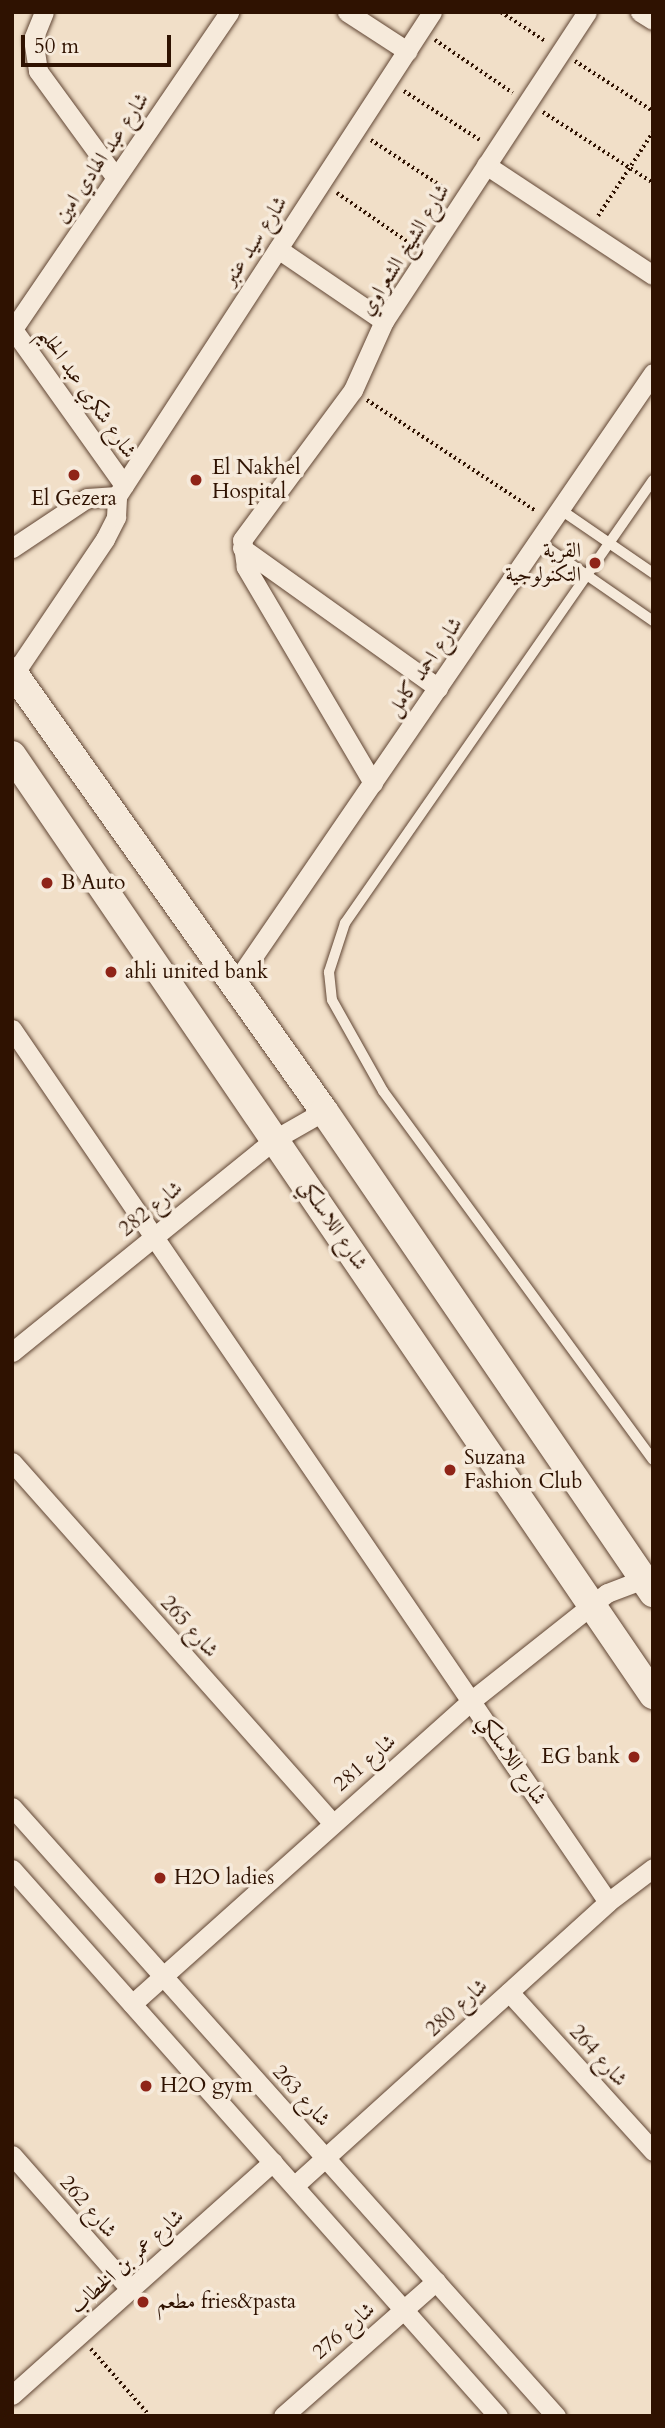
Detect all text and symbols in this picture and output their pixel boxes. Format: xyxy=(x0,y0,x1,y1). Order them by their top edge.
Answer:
scale bar xyxy=(24,21,175,65)
text: 50 m xyxy=(34,32,79,61)
street label: شارع عبد الهادي امين xyxy=(49,88,155,228)
street label: شارع الشيخ الشعراوي xyxy=(354,180,456,320)
street label: شارع سيد عنبر xyxy=(217,192,293,290)
street label: شارع شكري عبد الحليم xyxy=(33,323,141,463)
place label: El Nakhel Hospital xyxy=(212,455,301,505)
marker: El Gezera xyxy=(66,467,82,483)
marker: El Nakhel Hospital xyxy=(186,470,206,490)
place label: El Gezera xyxy=(31,486,117,512)
place label: القرية التكنولوجية xyxy=(505,538,581,588)
marker: القرية التكنولوجية xyxy=(587,555,603,571)
street label: شارع احمد كامل xyxy=(382,612,468,722)
place label: B Auto xyxy=(61,870,125,896)
marker: B Auto xyxy=(39,875,55,891)
place label: ahli united bank xyxy=(125,959,268,985)
marker: ahli united bank xyxy=(103,964,119,980)
street label: شارع اللاسلكي xyxy=(293,1175,373,1275)
street label: شارع 282 xyxy=(114,1176,188,1242)
place label: Suzana Fashion Club xyxy=(464,1445,583,1495)
marker: Suzana Fashion Club xyxy=(442,1462,458,1478)
street label: شارع 265 xyxy=(155,1591,223,1663)
street label: شارع اللاسلكي xyxy=(472,1710,552,1810)
street label: شارع 281 xyxy=(329,1729,401,1797)
place label: EG bank xyxy=(541,1744,620,1770)
marker: EG bank xyxy=(626,1749,642,1765)
place label: H2O ladies xyxy=(174,1865,274,1891)
marker: H2O ladies xyxy=(152,1870,168,1886)
street label: شارع 280 xyxy=(421,1974,493,2042)
street label: شارع 264 xyxy=(564,2020,632,2092)
street label: شارع 263 xyxy=(267,2060,335,2132)
place label: H2O gym xyxy=(160,2073,253,2099)
marker: H2O gym xyxy=(138,2078,154,2094)
street label: شارع 262 xyxy=(54,2171,122,2243)
street label: شارع عمر بن الخطاب xyxy=(65,2204,189,2320)
place label: مطعم fries&pasta xyxy=(157,2289,296,2315)
marker: مطعم fries&pasta xyxy=(135,2294,151,2310)
street label: شارع 276 xyxy=(308,2297,380,2365)

